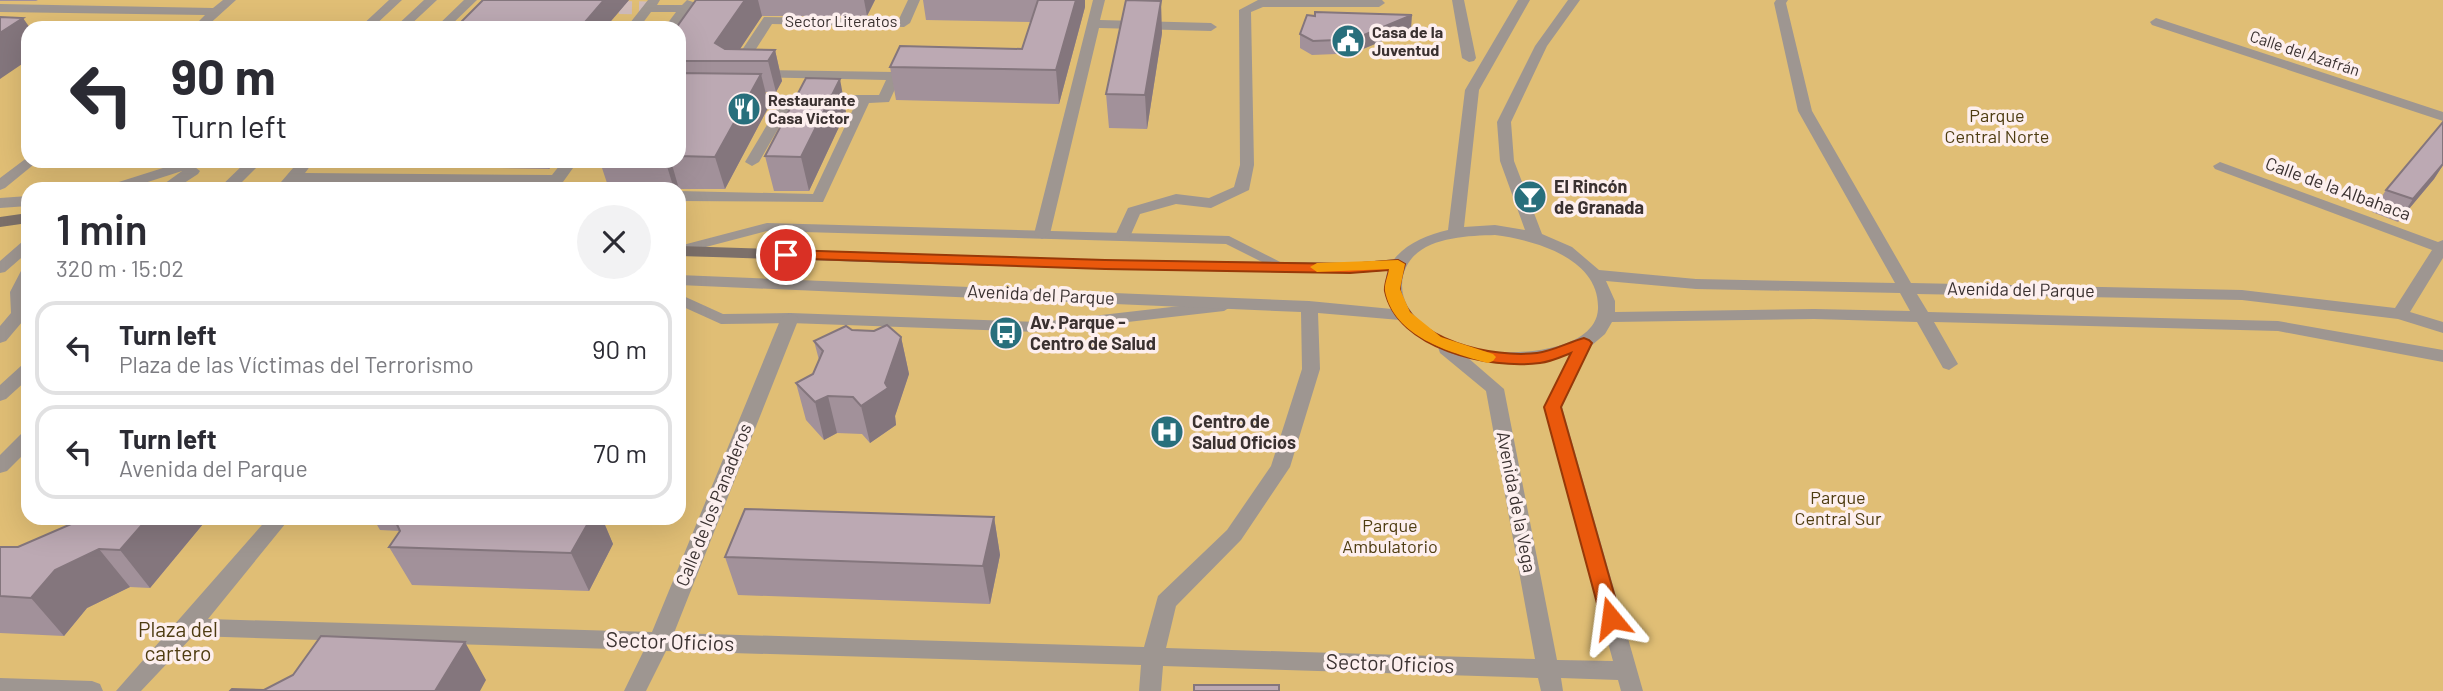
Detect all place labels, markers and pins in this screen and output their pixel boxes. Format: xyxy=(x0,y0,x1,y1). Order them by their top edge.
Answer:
public building icon: Casa de la Juventud xyxy=(1329,22,1367,60)
place label: Casa de la Juventud xyxy=(1372,22,1443,59)
restaurant icon: Restaurante Casa Victor xyxy=(725,90,763,128)
place label: Restaurante Casa Victor xyxy=(768,90,856,127)
place label: El Rincón de Granada xyxy=(1554,175,1644,218)
bar icon: El Rincón de Granada xyxy=(1511,178,1549,216)
pin xyxy=(756,225,816,285)
place label: Av. Parque - Centro de Salud xyxy=(1030,311,1156,354)
bus stop icon: Av. Parque - Centro de Salud xyxy=(987,314,1025,352)
place label: Centro de Salud Oficios xyxy=(1192,410,1296,453)
hospital icon: Centro de Salud Oficios xyxy=(1148,413,1186,451)

